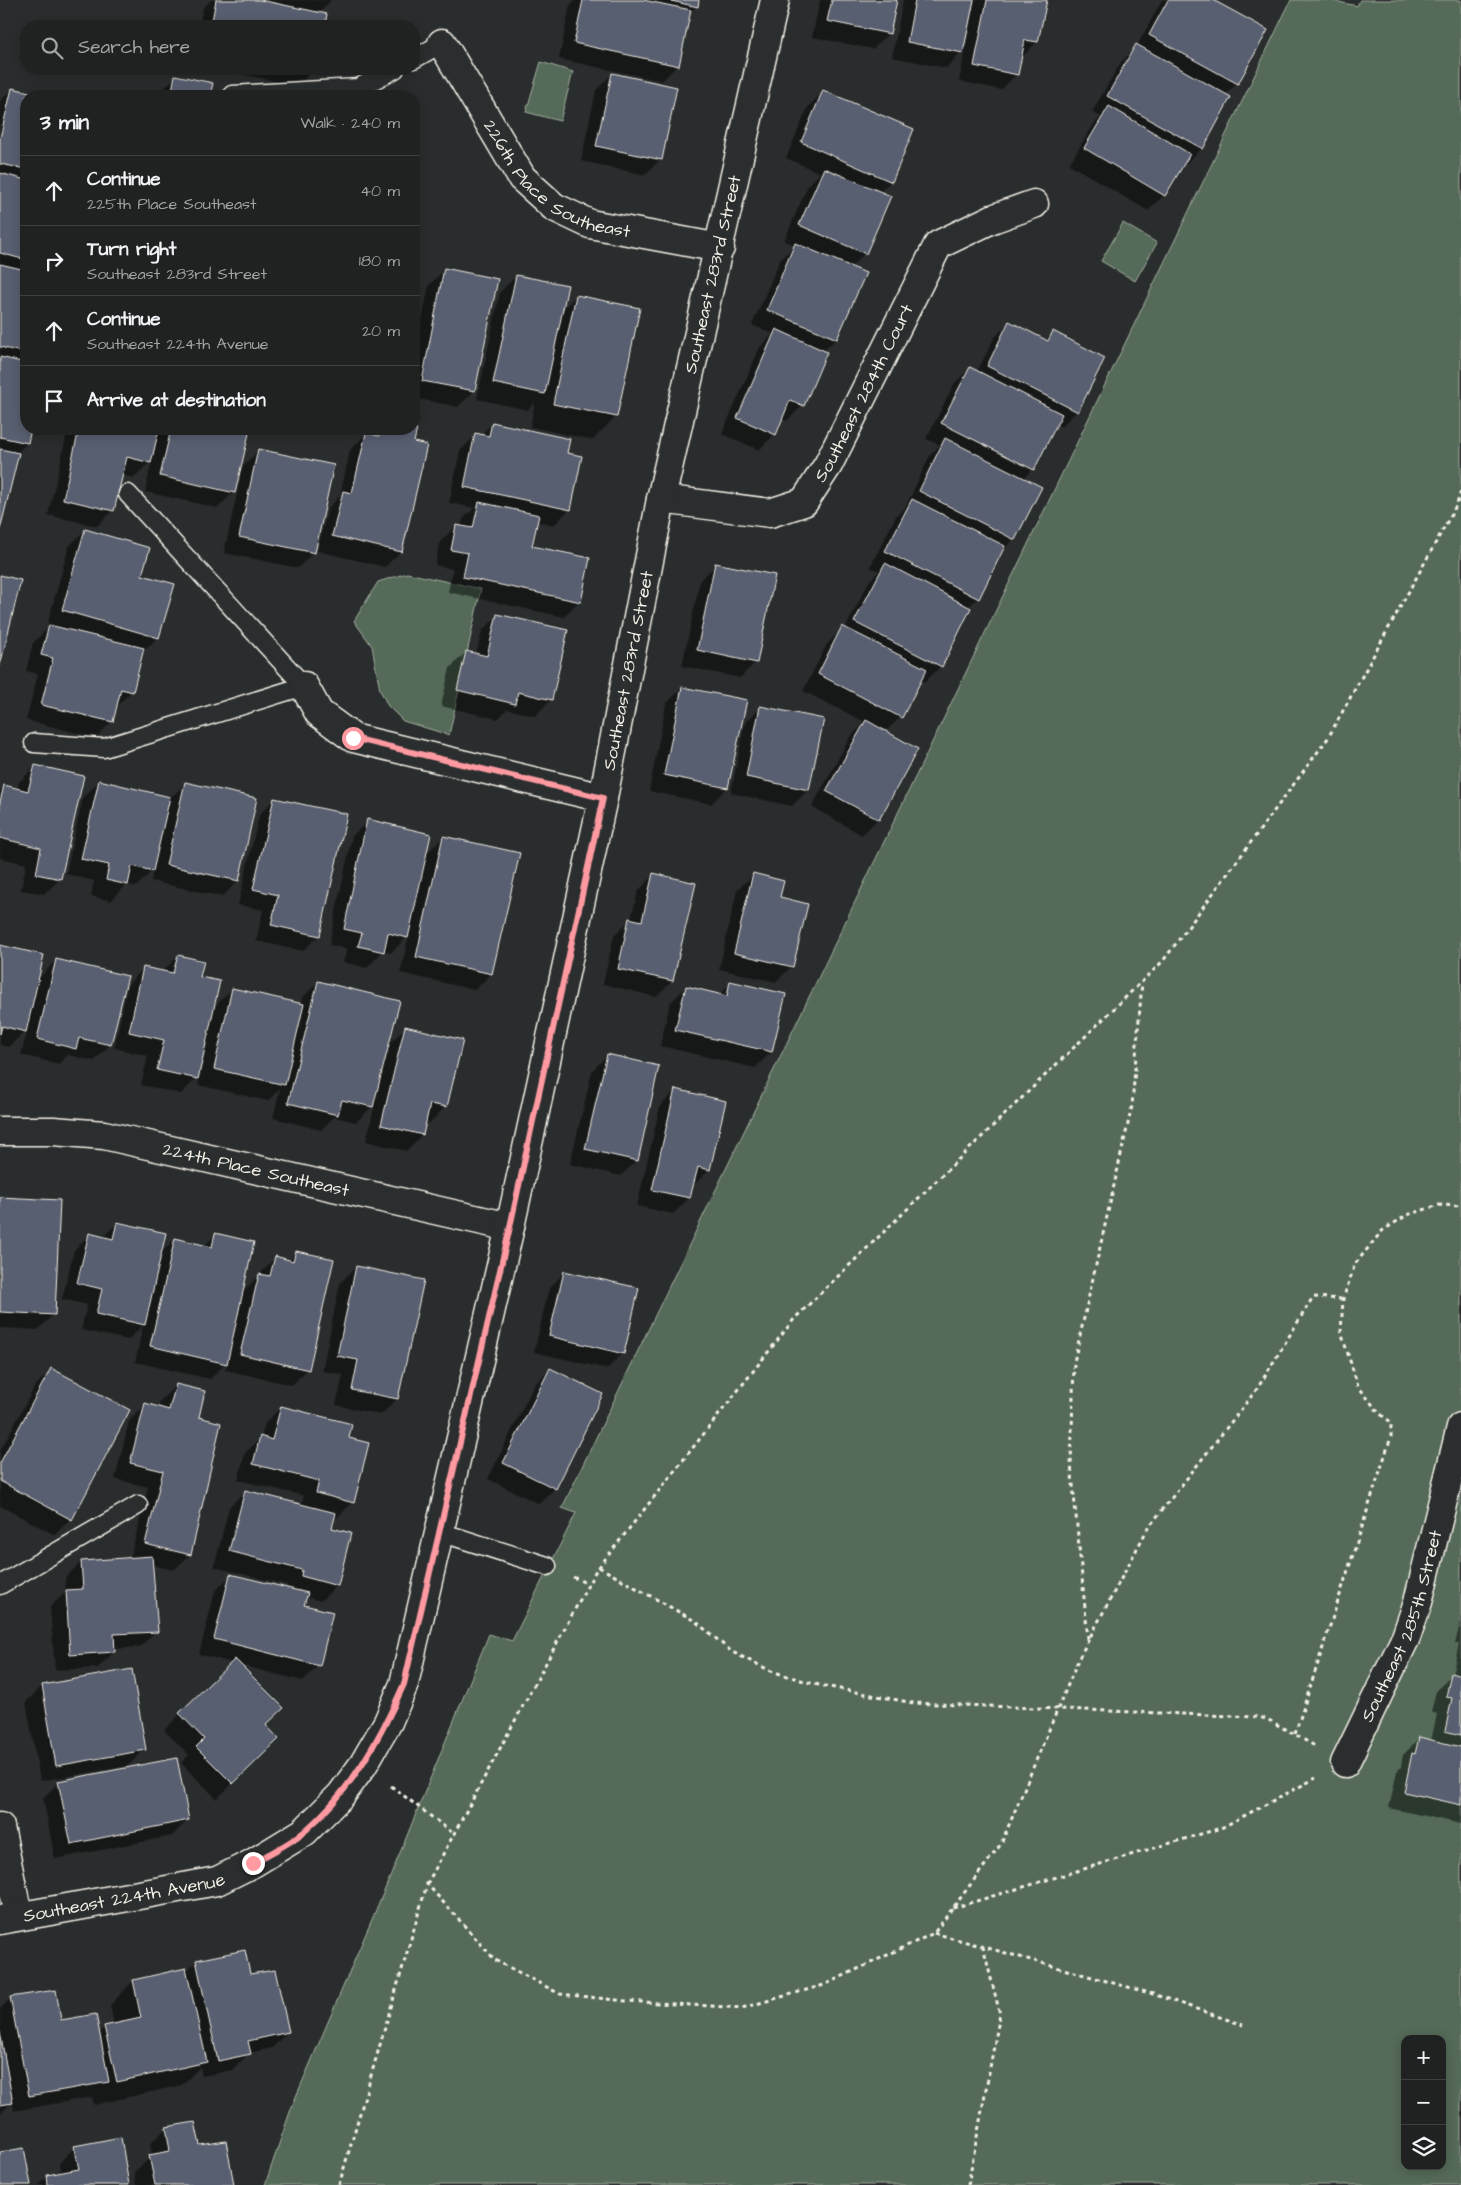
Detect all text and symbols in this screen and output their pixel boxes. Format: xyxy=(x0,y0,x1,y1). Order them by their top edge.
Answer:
search box xyxy=(20,20,420,75)
icon: search xyxy=(38,34,66,62)
text: Search here xyxy=(78,34,190,61)
text: 3 min xyxy=(40,108,89,137)
text: Walk · 240 m xyxy=(300,112,400,134)
street label: 226th Place Southeast xyxy=(478,115,633,244)
text: Continue xyxy=(87,166,161,193)
street label: Southeast 283rd Street xyxy=(678,172,747,376)
icon: ahead xyxy=(40,177,68,205)
text: 40 m xyxy=(360,180,400,202)
text: 225th Place Southeast xyxy=(87,193,257,215)
text: Turn right xyxy=(87,236,176,263)
icon: right xyxy=(40,247,68,275)
text: 180 m xyxy=(359,250,400,272)
text: Southeast 283rd Street xyxy=(87,263,267,285)
street label: Southeast 284th Court xyxy=(808,299,919,487)
text: Continue xyxy=(87,306,161,333)
icon: ahead xyxy=(40,317,68,345)
text: 20 m xyxy=(362,320,400,342)
text: Southeast 224th Avenue xyxy=(87,333,268,355)
icon: arrive xyxy=(40,387,68,415)
text: Arrive at destination xyxy=(87,387,266,414)
street label: Southeast 283rd Street xyxy=(596,568,659,772)
route start xyxy=(342,727,365,750)
street label: 224th Place Southeast xyxy=(160,1136,352,1203)
street label: Southeast 285th Street xyxy=(1354,1527,1448,1726)
route end xyxy=(242,1852,265,1875)
street label: Southeast 224th Avenue xyxy=(21,1866,230,1928)
map controls xyxy=(1401,2035,1446,2170)
button: + xyxy=(1401,2035,1446,2080)
button: − xyxy=(1401,2080,1446,2125)
button: layers xyxy=(1401,2125,1446,2170)

